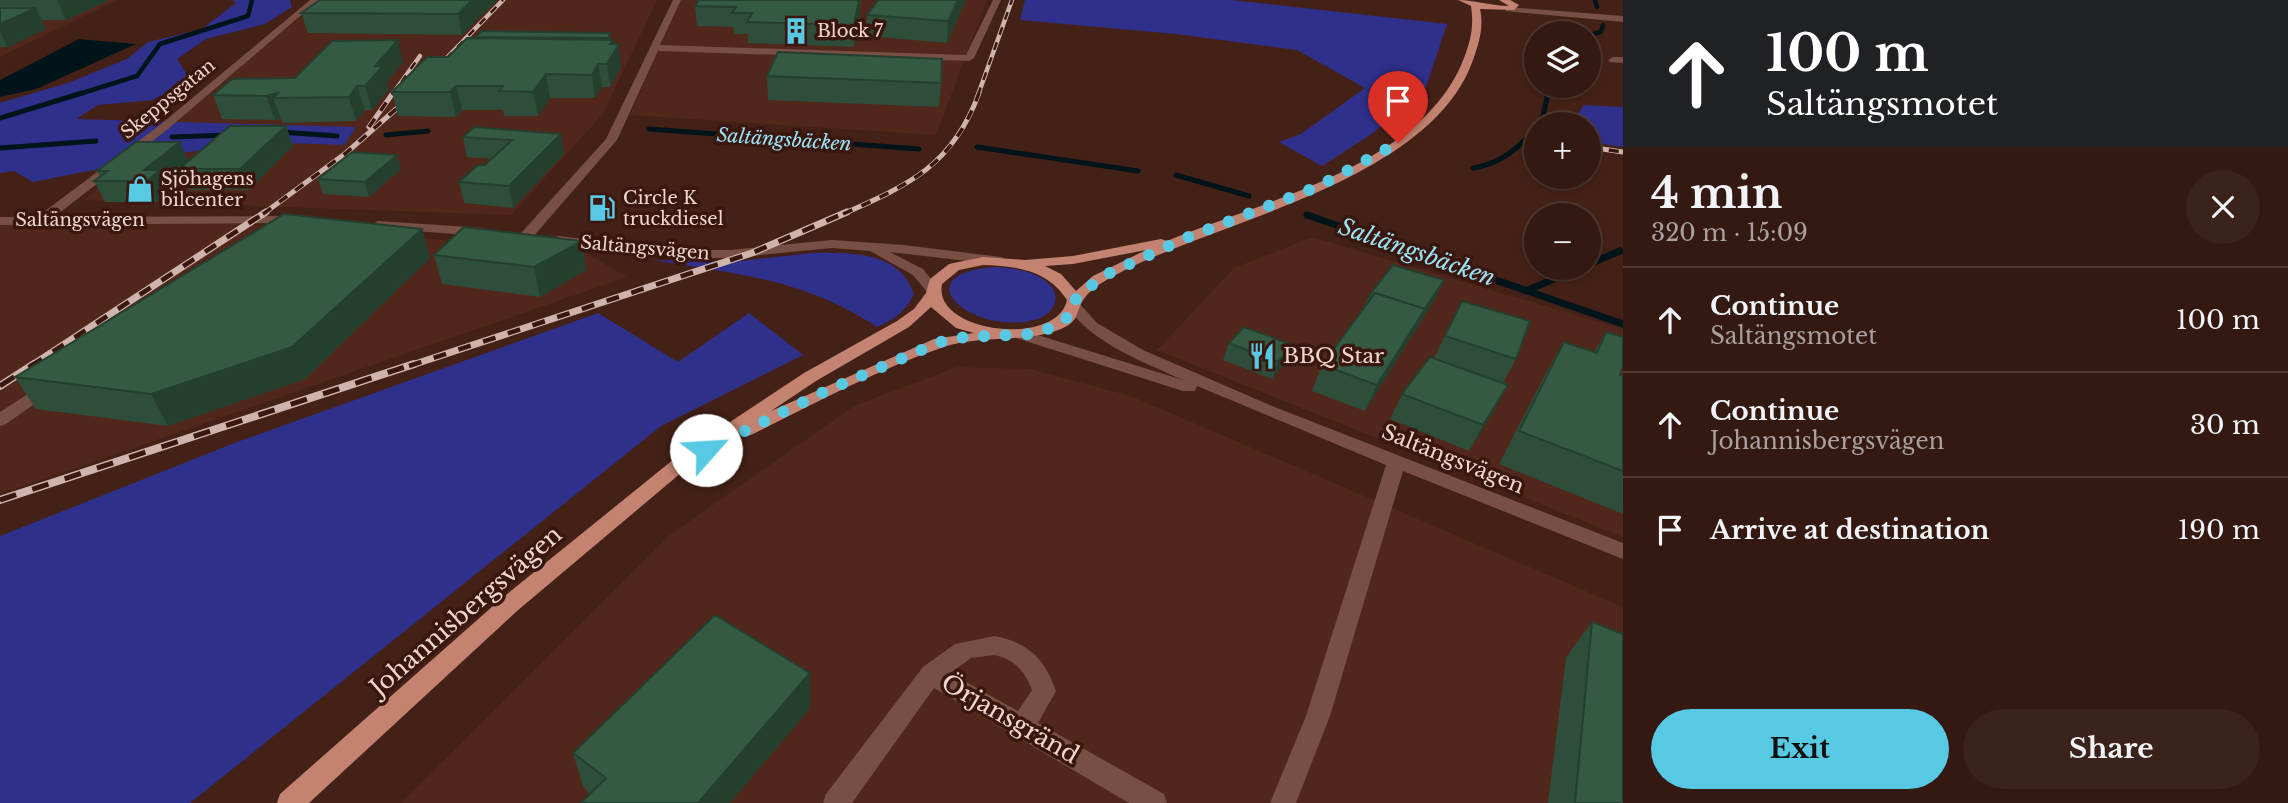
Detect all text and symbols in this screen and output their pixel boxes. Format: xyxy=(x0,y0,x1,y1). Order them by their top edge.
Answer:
building icon: Block 7 xyxy=(781,16,811,46)
place label: Block 7 xyxy=(817,20,884,42)
map controls xyxy=(1524,21,1601,280)
button: layers xyxy=(1524,21,1601,98)
text: 100 m xyxy=(1766,23,1929,84)
icon: ahead xyxy=(1651,28,1742,119)
street label: Skeppsgatan xyxy=(116,54,220,144)
pin xyxy=(1368,71,1428,143)
icon: arrive xyxy=(1379,82,1417,120)
text: Saltängsmotet xyxy=(1766,84,1998,124)
button: + xyxy=(1524,112,1601,189)
water label: Saltängsbäcken xyxy=(716,123,852,156)
text: 4 min xyxy=(1651,167,1782,219)
place label: Sjöhagens bilcenter xyxy=(160,168,254,211)
button: close xyxy=(2186,170,2260,244)
shop icon: Sjöhagens bilcenter xyxy=(125,174,155,204)
place label: Circle K truckdiesel xyxy=(623,187,724,230)
fuel station icon: Circle K truckdiesel xyxy=(587,193,617,223)
button: − xyxy=(1524,203,1601,280)
street label: Saltängsvägen xyxy=(15,209,145,231)
water label: Saltängsbäcken xyxy=(1335,212,1499,292)
text: 320 m · 15:09 xyxy=(1651,219,1808,247)
street label: Saltängsvägen xyxy=(579,231,711,265)
text: Continue xyxy=(1710,290,1839,322)
icon: ahead xyxy=(1651,301,1689,339)
text: 100 m xyxy=(2176,304,2260,336)
text: Saltängsmotet xyxy=(1710,322,1877,350)
restaurant icon: BBQ Star xyxy=(1247,341,1277,371)
place label: BBQ Star xyxy=(1283,343,1384,369)
text: Continue xyxy=(1710,395,1839,427)
icon: ahead xyxy=(1651,406,1689,444)
text: 30 m xyxy=(2190,409,2260,441)
position arrow xyxy=(669,413,743,487)
street label: Saltängsvägen xyxy=(1378,419,1528,499)
text: Johannisbergsvägen xyxy=(1710,427,1944,455)
icon: arrive xyxy=(1651,511,1689,549)
text: Arrive at destination xyxy=(1710,514,1990,546)
text: 190 m xyxy=(2178,514,2260,546)
street label: Johannisbergsvägen xyxy=(362,519,568,704)
street label: Örjansgränd xyxy=(936,667,1084,770)
button: Exit xyxy=(1651,709,1949,789)
button: Share xyxy=(1963,709,2260,789)

